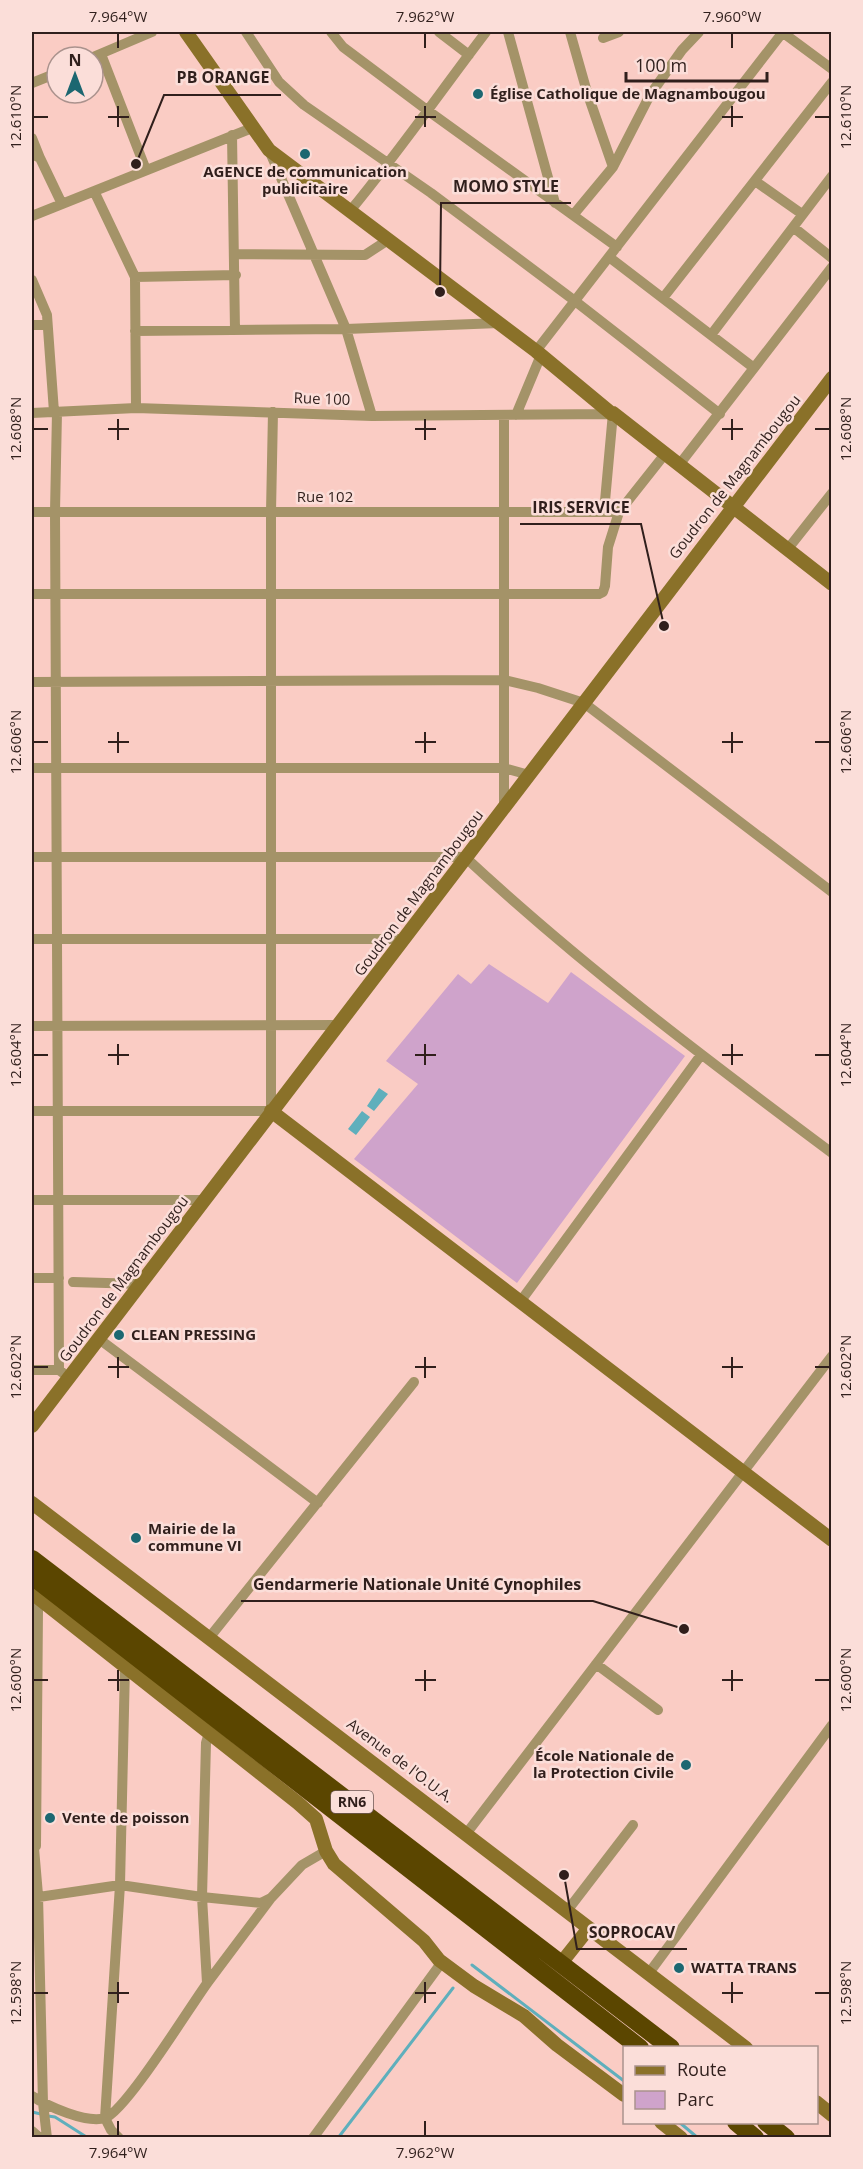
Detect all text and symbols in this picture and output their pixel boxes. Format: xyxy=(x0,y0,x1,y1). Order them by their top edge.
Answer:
text: 7.964°W xyxy=(89,6,147,26)
text: 7.962°W xyxy=(396,6,454,26)
text: 7.960°W xyxy=(703,6,761,26)
north arrow xyxy=(45,45,105,105)
scale bar xyxy=(626,45,767,83)
text: N xyxy=(68,49,82,71)
text: 100 m xyxy=(635,53,687,77)
callout: PB ORANGE xyxy=(164,61,281,95)
text: PB ORANGE xyxy=(177,66,269,88)
place label: Église Catholique de Magnambougou xyxy=(490,83,766,103)
text: 12.610°N xyxy=(5,85,25,149)
text: 12.610°N xyxy=(835,85,855,149)
marker: Église Catholique de Magnambougou xyxy=(471,87,485,101)
marker: AGENCE de communication publicitaire xyxy=(298,147,312,161)
place label: AGENCE de communication publicitaire xyxy=(203,161,407,198)
callout: MOMO STYLE xyxy=(441,169,571,203)
text: MOMO STYLE xyxy=(453,175,559,197)
street label: Rue 100 xyxy=(293,387,351,409)
street label: Goudron de Magnambougou xyxy=(664,390,805,563)
text: 12.608°N xyxy=(5,397,25,461)
text: 12.608°N xyxy=(835,397,855,461)
street label: Rue 102 xyxy=(297,486,353,506)
callout: IRIS SERVICE xyxy=(520,490,641,524)
text: IRIS SERVICE xyxy=(532,496,630,518)
text: 12.606°N xyxy=(5,710,25,774)
text: 12.606°N xyxy=(835,710,855,774)
street label: Goudron de Magnambougou xyxy=(349,805,487,980)
text: 12.604°N xyxy=(5,1023,25,1087)
text: 12.604°N xyxy=(835,1023,855,1087)
street label: Goudron de Magnambougou xyxy=(54,1191,192,1366)
place label: CLEAN PRESSING xyxy=(131,1324,256,1344)
marker: CLEAN PRESSING xyxy=(112,1328,126,1342)
text: 12.602°N xyxy=(5,1335,25,1399)
text: 12.602°N xyxy=(835,1335,855,1399)
place label: Mairie de la commune VI xyxy=(148,1518,242,1555)
marker: Mairie de la commune VI xyxy=(129,1531,143,1545)
callout: Gendarmerie Nationale Unité Cynophiles xyxy=(241,1567,593,1601)
text: Gendarmerie Nationale Unité Cynophiles xyxy=(253,1573,581,1595)
text: 12.600°N xyxy=(5,1648,25,1712)
text: 12.600°N xyxy=(835,1648,855,1712)
street label: Avenue de l'O.U.A. xyxy=(343,1714,458,1807)
place label: École Nationale de la Protection Civile xyxy=(533,1745,674,1782)
marker: École Nationale de la Protection Civile xyxy=(679,1758,693,1772)
road number: RN6 xyxy=(331,1791,373,1813)
place label: Vente de poisson xyxy=(62,1807,189,1827)
marker: Vente de poisson xyxy=(43,1811,57,1825)
callout: SOPROCAV xyxy=(577,1915,687,1949)
text: SOPROCAV xyxy=(589,1921,676,1943)
place label: WATTA TRANS xyxy=(691,1957,797,1977)
text: 12.598°N xyxy=(5,1961,25,2025)
marker: WATTA TRANS xyxy=(672,1961,686,1975)
text: 12.598°N xyxy=(835,1961,855,2025)
legend xyxy=(623,2046,818,2124)
text: Route xyxy=(677,2057,727,2081)
text: Parc xyxy=(677,2087,714,2111)
text: 7.964°W xyxy=(89,2142,147,2162)
text: 7.962°W xyxy=(396,2142,454,2162)

